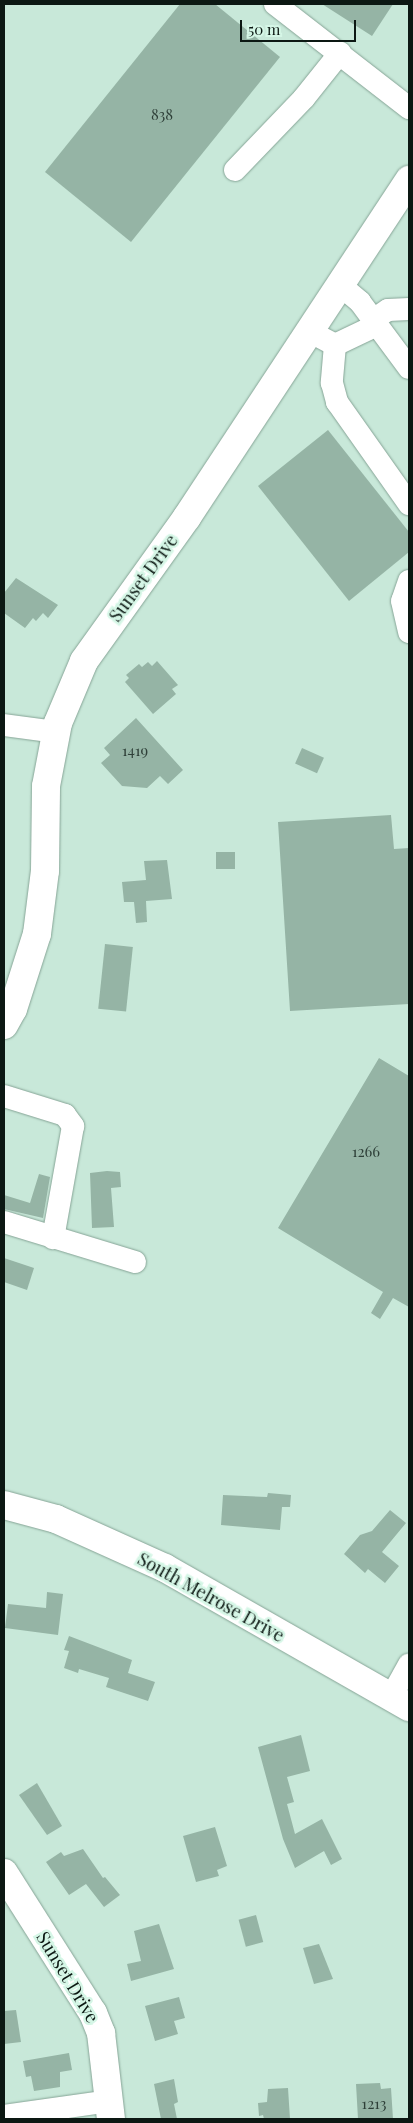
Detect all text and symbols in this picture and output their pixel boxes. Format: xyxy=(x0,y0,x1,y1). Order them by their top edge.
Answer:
scale bar xyxy=(243,10,359,42)
text: 50 m xyxy=(248,19,280,39)
house number: 838 xyxy=(151,106,173,124)
street label: Sunset Drive xyxy=(104,530,182,626)
house number: 1419 xyxy=(122,742,148,760)
house number: 1266 xyxy=(352,1143,380,1161)
street label: South Melrose Drive xyxy=(134,1548,288,1646)
street label: Sunset Drive xyxy=(32,1927,104,2027)
house number: 1213 xyxy=(362,2095,386,2113)

